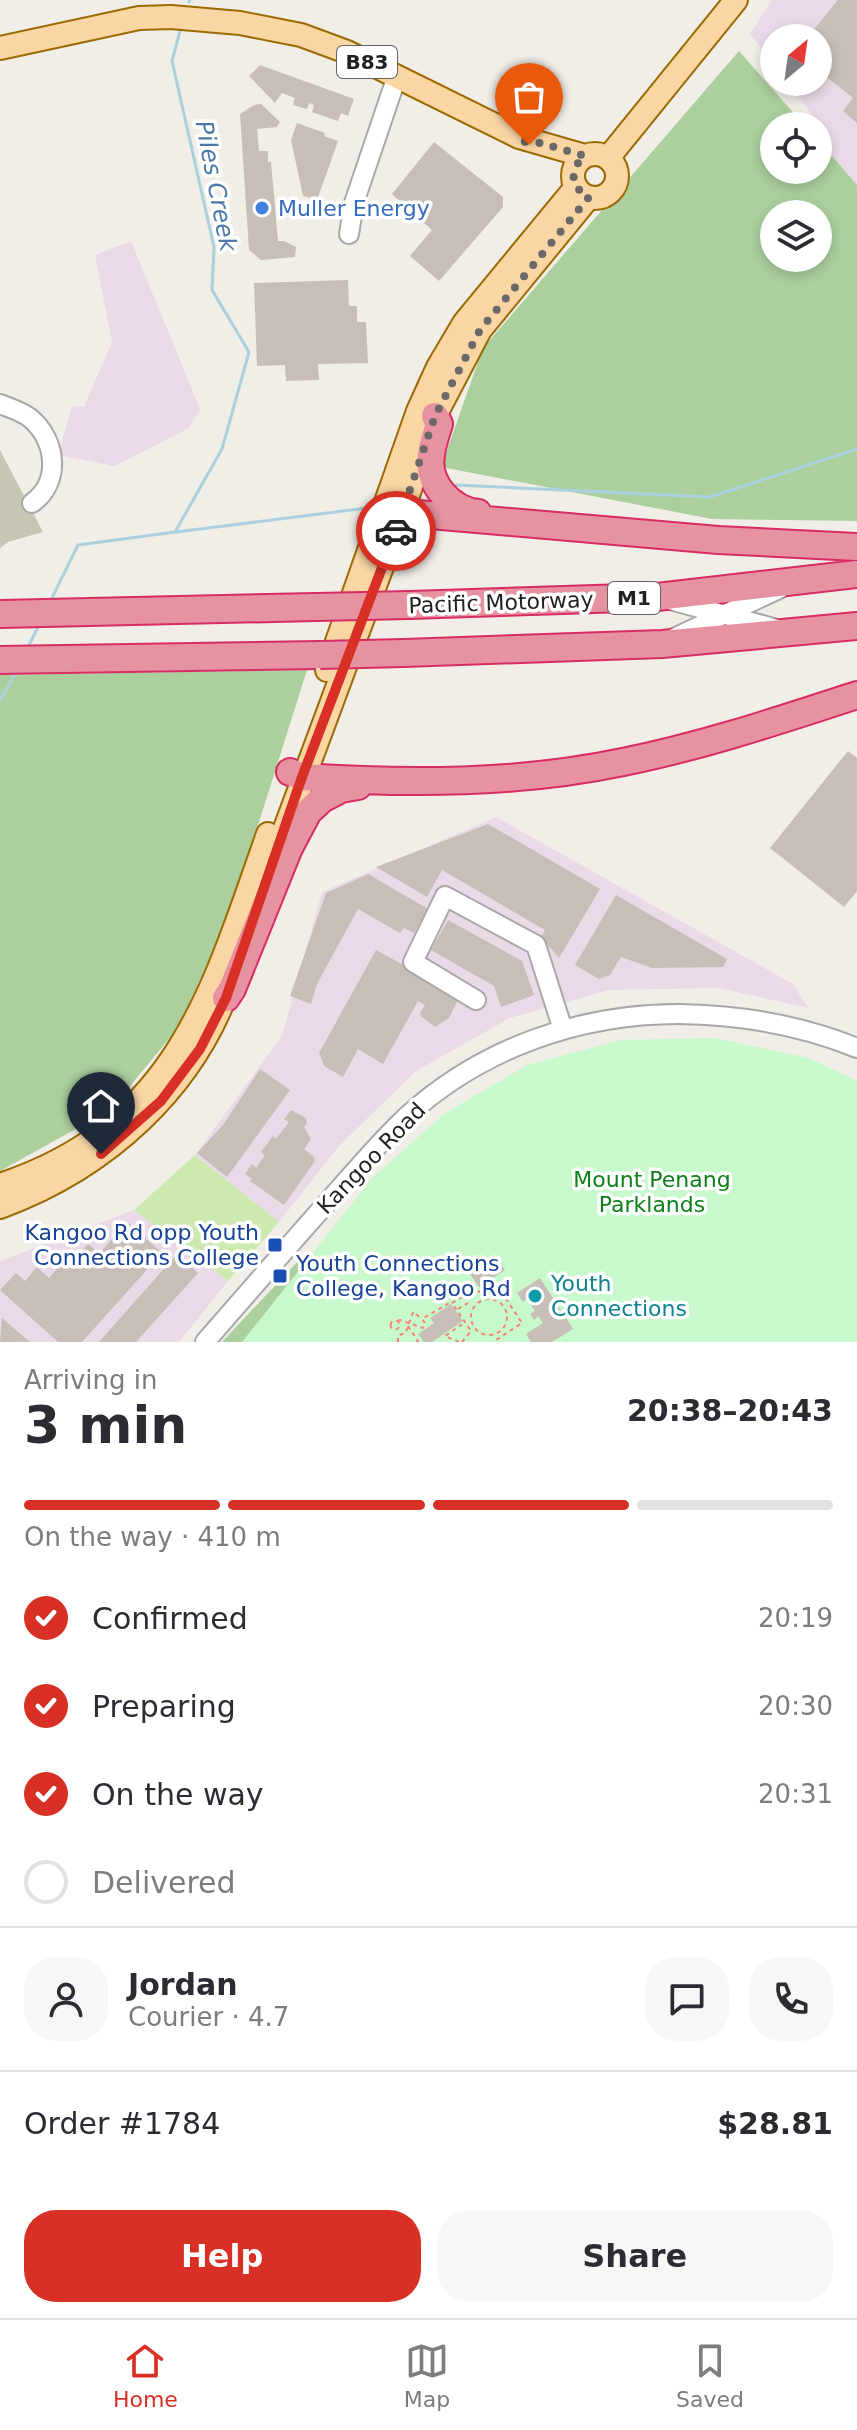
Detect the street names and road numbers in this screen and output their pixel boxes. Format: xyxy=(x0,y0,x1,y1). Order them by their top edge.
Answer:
road number: B83 xyxy=(337,46,397,78)
road number: M1 xyxy=(608,582,660,614)
street label: Pacific Motorway xyxy=(408,587,594,618)
street label: Kangoo Road xyxy=(312,1098,431,1219)

